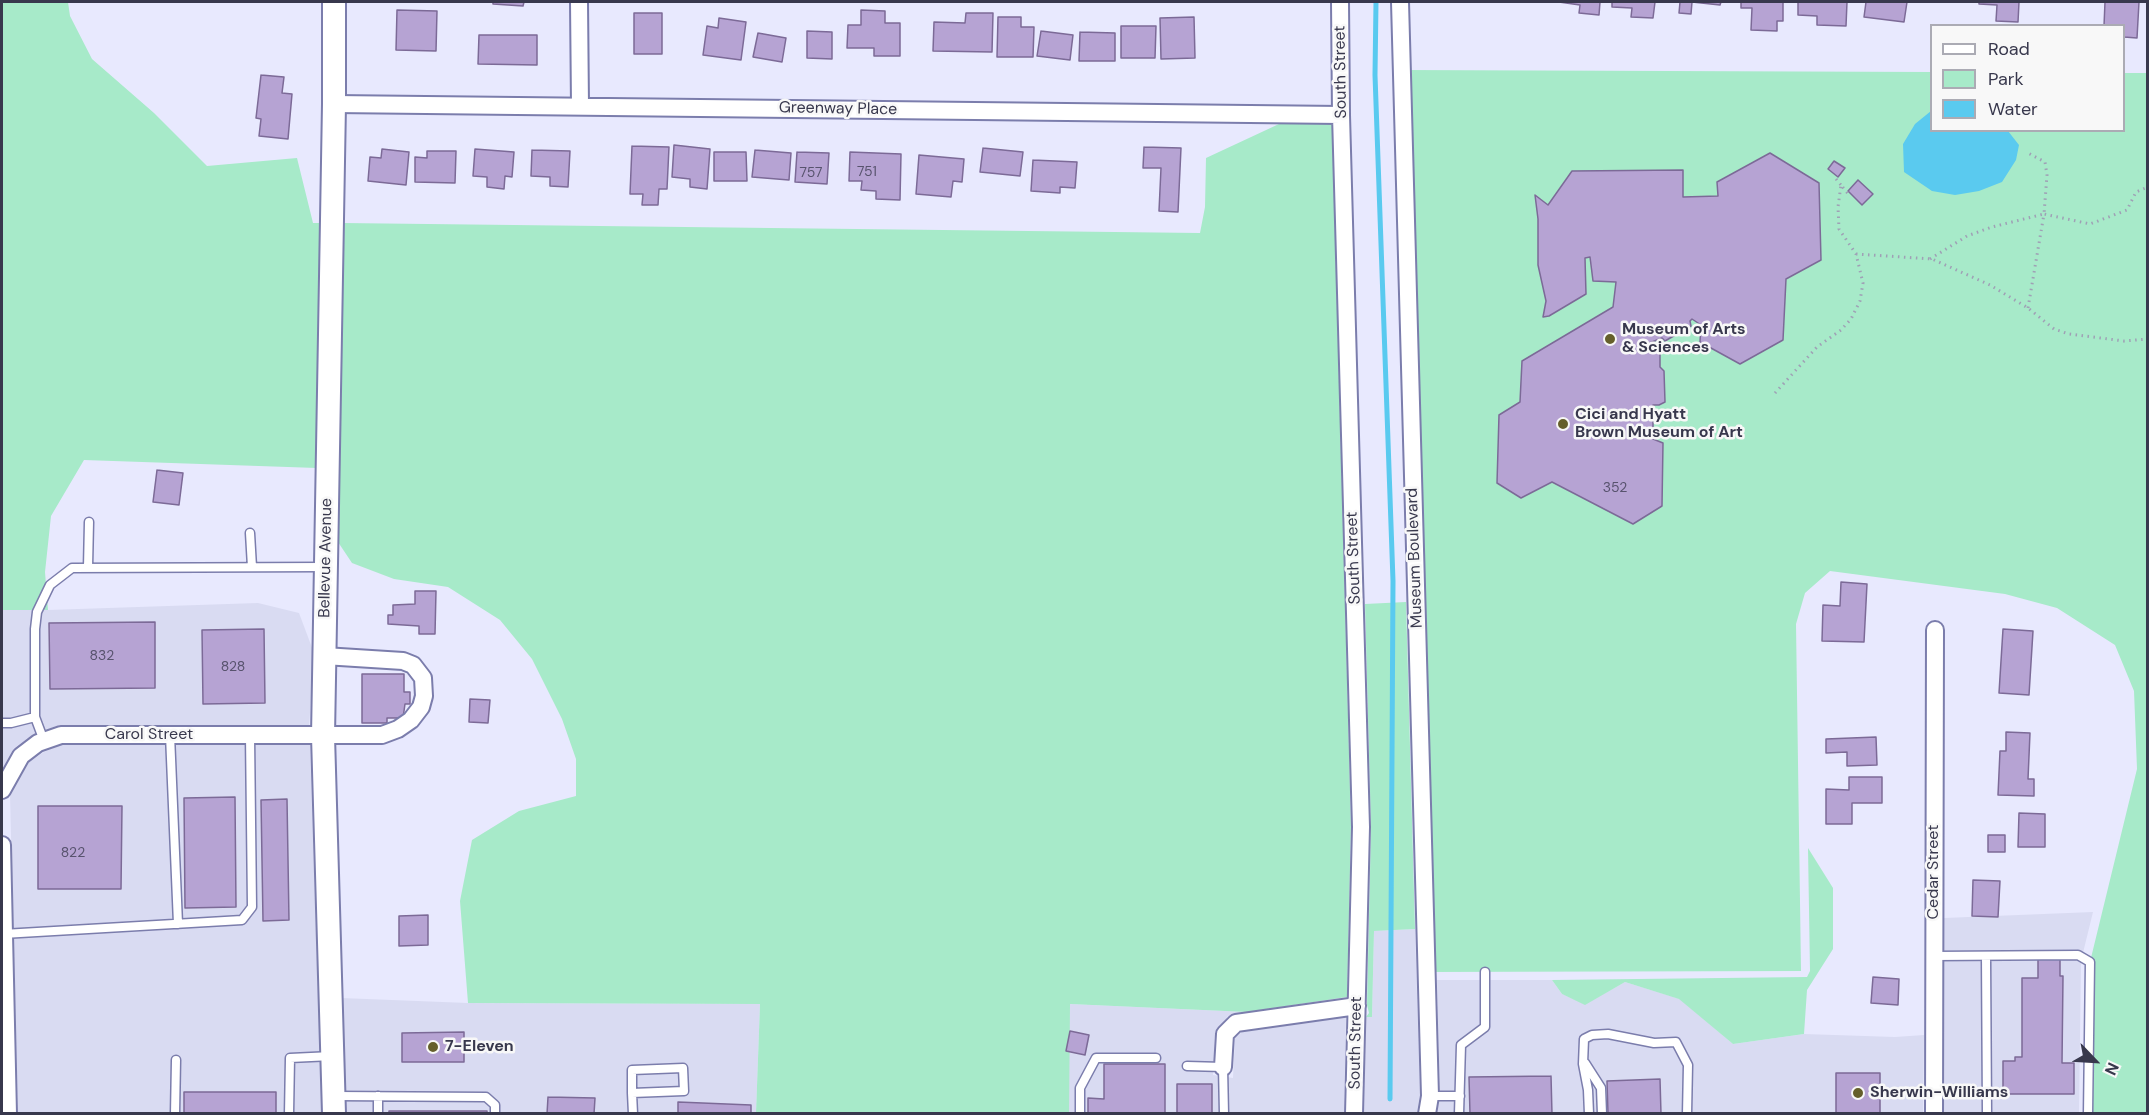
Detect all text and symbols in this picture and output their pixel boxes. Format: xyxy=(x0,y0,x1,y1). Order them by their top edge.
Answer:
legend xyxy=(1930,24,2125,132)
street label: South Street xyxy=(1331,25,1351,119)
text: Road xyxy=(1988,37,2030,61)
text: Park xyxy=(1988,67,2024,91)
text: Water xyxy=(1988,97,2038,121)
street label: Greenway Place xyxy=(779,98,897,120)
house number: 751 xyxy=(857,164,877,180)
house number: 757 xyxy=(800,165,822,181)
place label: Museum of Arts & Sciences xyxy=(1622,320,1746,358)
marker: Museum of Arts & Sciences xyxy=(1603,332,1617,346)
place label: Cici and Hyatt Brown Museum of Art xyxy=(1575,405,1743,443)
marker: Cici and Hyatt Brown Museum of Art xyxy=(1556,417,1570,431)
house number: 352 xyxy=(1603,480,1627,496)
street label: Museum Boulevard xyxy=(1403,487,1427,629)
street label: Bellevue Avenue xyxy=(315,498,337,618)
street label: South Street xyxy=(1343,511,1365,605)
house number: 832 xyxy=(90,648,114,664)
house number: 828 xyxy=(221,659,245,675)
street label: Carol Street xyxy=(105,725,193,745)
street label: Cedar Street xyxy=(1924,825,1944,919)
house number: 822 xyxy=(61,845,85,861)
street label: South Street xyxy=(1346,996,1366,1090)
north arrow xyxy=(2065,1031,2125,1091)
place label: 7-Eleven xyxy=(445,1037,514,1057)
marker: 7-Eleven xyxy=(426,1040,440,1054)
text: N xyxy=(2100,1059,2124,1079)
place label: Sherwin-Williams xyxy=(1870,1083,2008,1103)
marker: Sherwin-Williams xyxy=(1851,1086,1865,1100)

